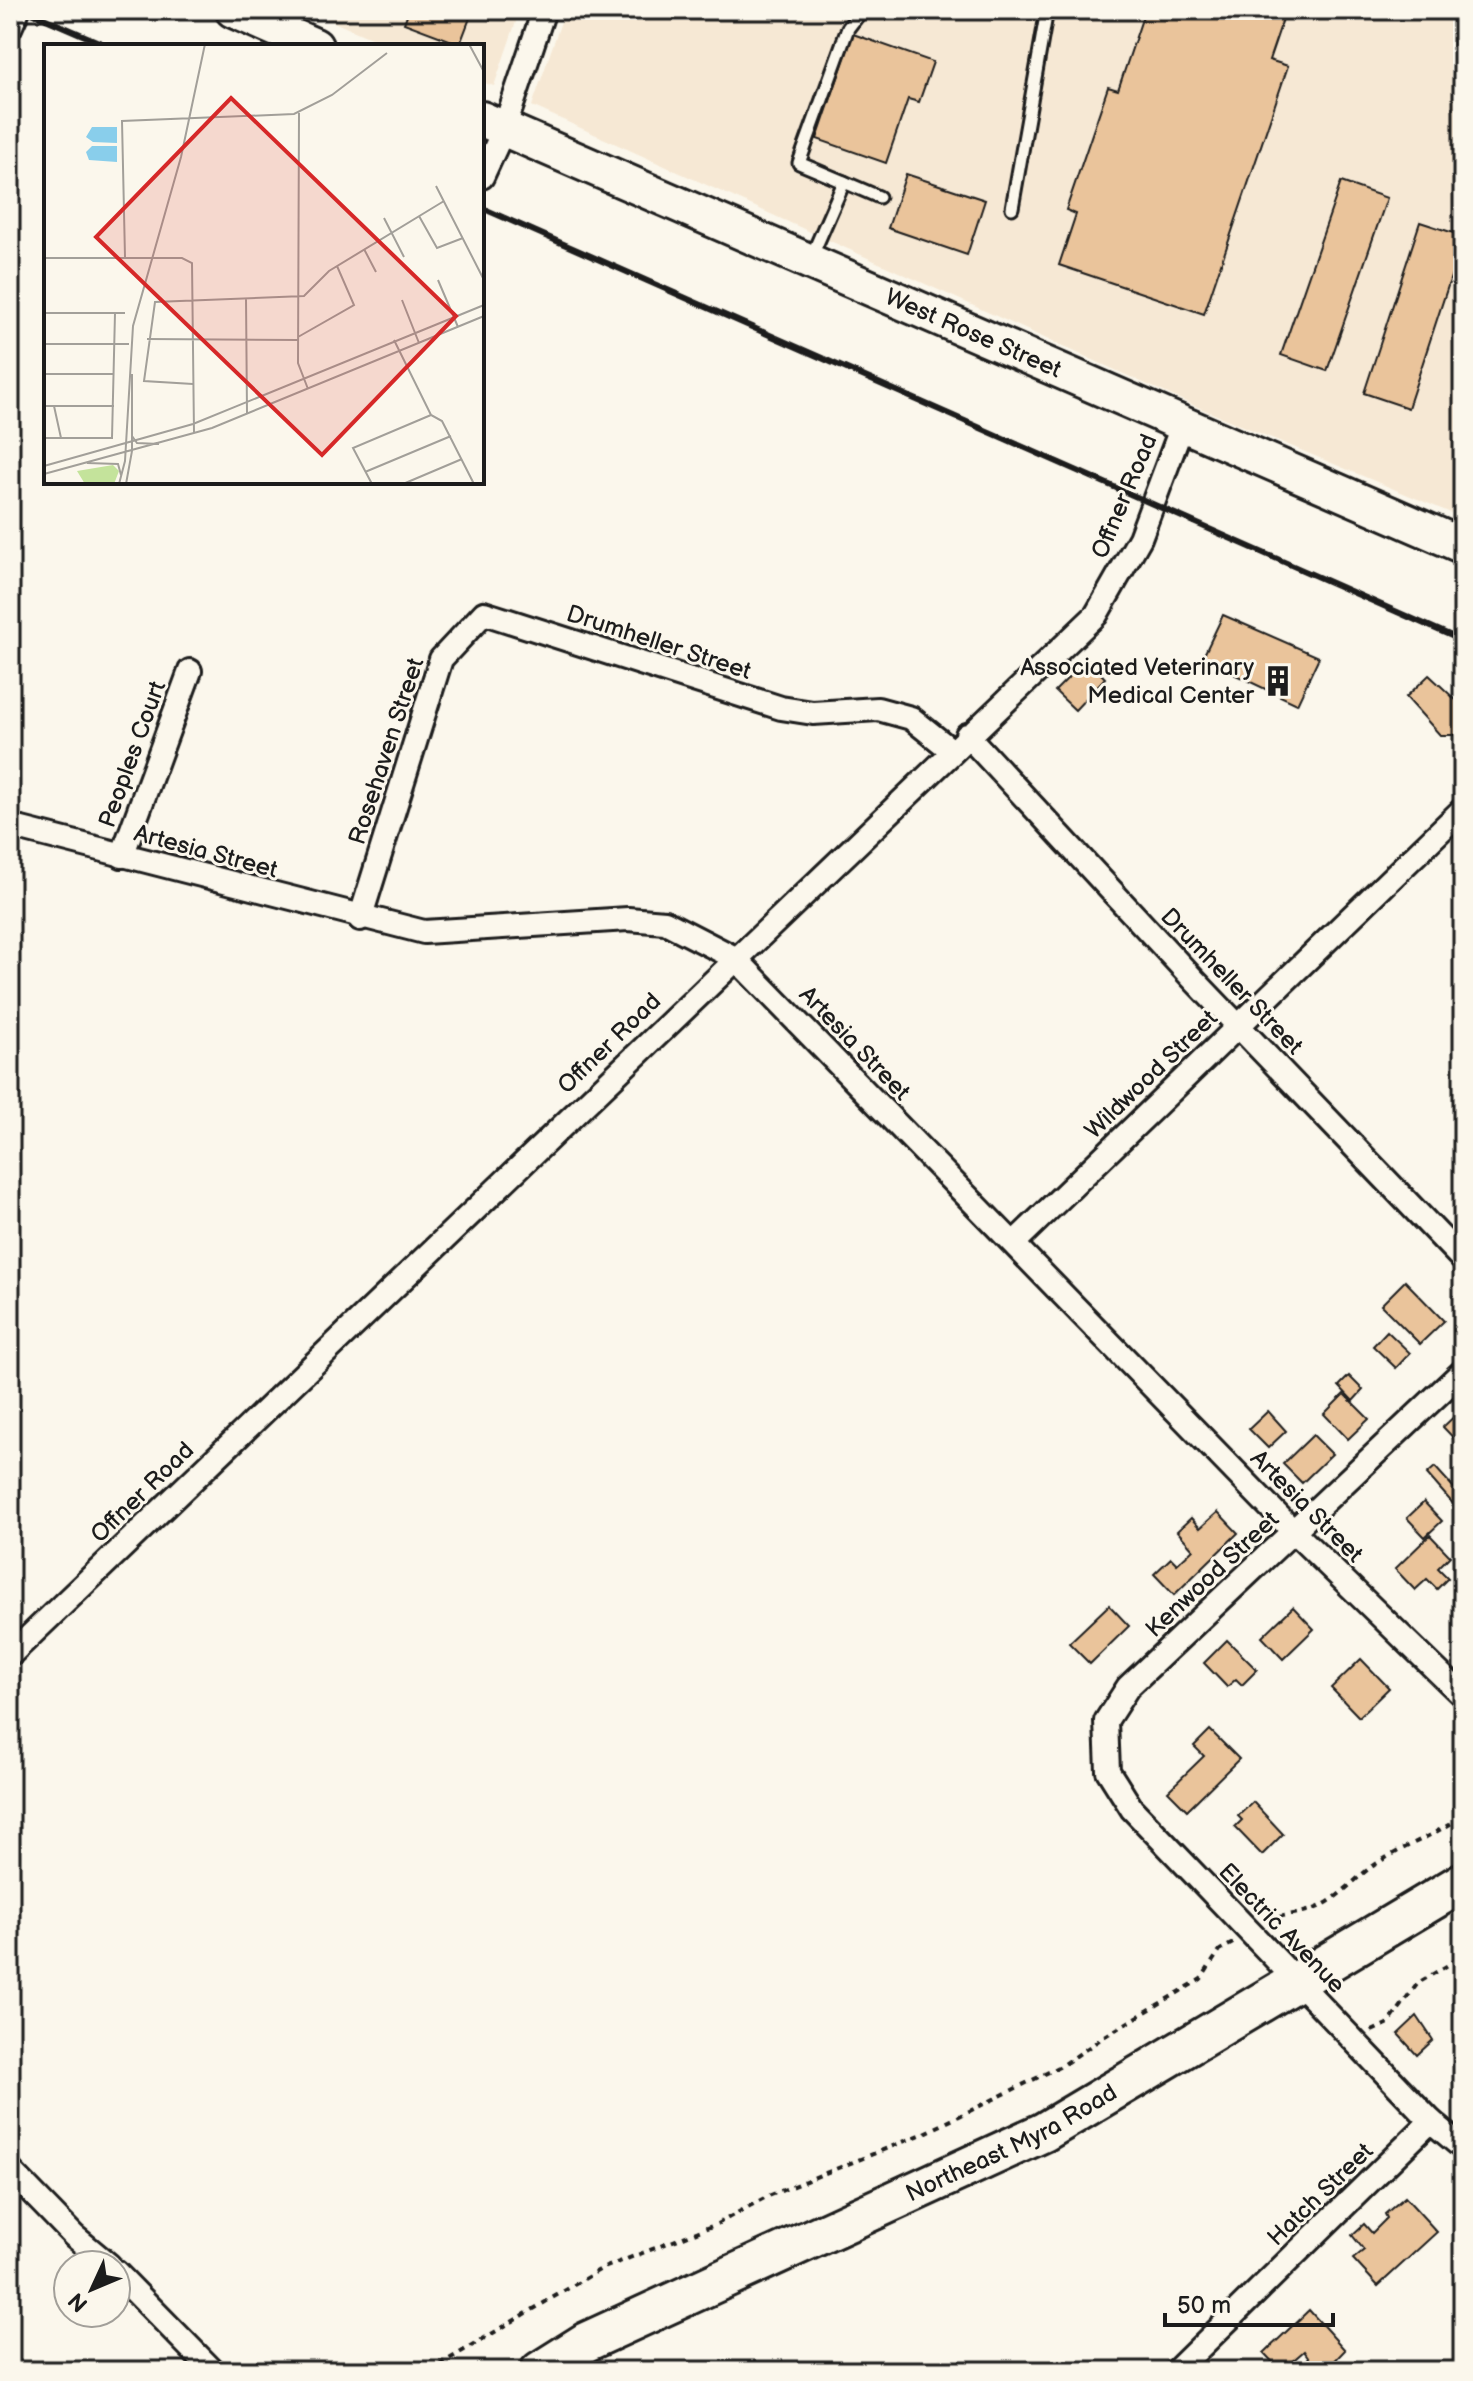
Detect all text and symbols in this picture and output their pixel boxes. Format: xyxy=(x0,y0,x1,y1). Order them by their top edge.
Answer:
inset map xyxy=(44,44,484,484)
street label: West Rose Street xyxy=(881,282,1066,385)
street label: Offner Road xyxy=(1085,430,1164,563)
street label: Drumheller Street xyxy=(563,599,755,686)
place label: Associated Veterinary Medical Center xyxy=(1020,653,1254,710)
street label: Rosehaven Street xyxy=(343,654,431,848)
building icon: Associated Veterinary Medical Center xyxy=(1261,664,1295,698)
street label: Peoples Court xyxy=(93,676,173,831)
street label: Artesia Street xyxy=(131,818,281,885)
street label: Drumheller Street xyxy=(1154,902,1309,1061)
street label: Artesia Street xyxy=(793,980,917,1107)
street label: Offner Road xyxy=(552,987,667,1100)
street label: Wildwood Street xyxy=(1079,1003,1224,1145)
street label: Offner Road xyxy=(85,1436,200,1549)
street label: Artesia Street xyxy=(1244,1444,1369,1569)
street label: Kenwood Street xyxy=(1140,1505,1285,1644)
street label: Electric Avenue xyxy=(1212,1857,1351,1999)
street label: Northeast Myra Road xyxy=(901,2078,1122,2208)
street label: Hatch Street xyxy=(1261,2136,1380,2252)
north arrow xyxy=(52,2249,132,2329)
scale bar xyxy=(1165,2277,1333,2327)
text: N xyxy=(63,2287,94,2317)
text: 50 m xyxy=(1177,2291,1231,2320)

